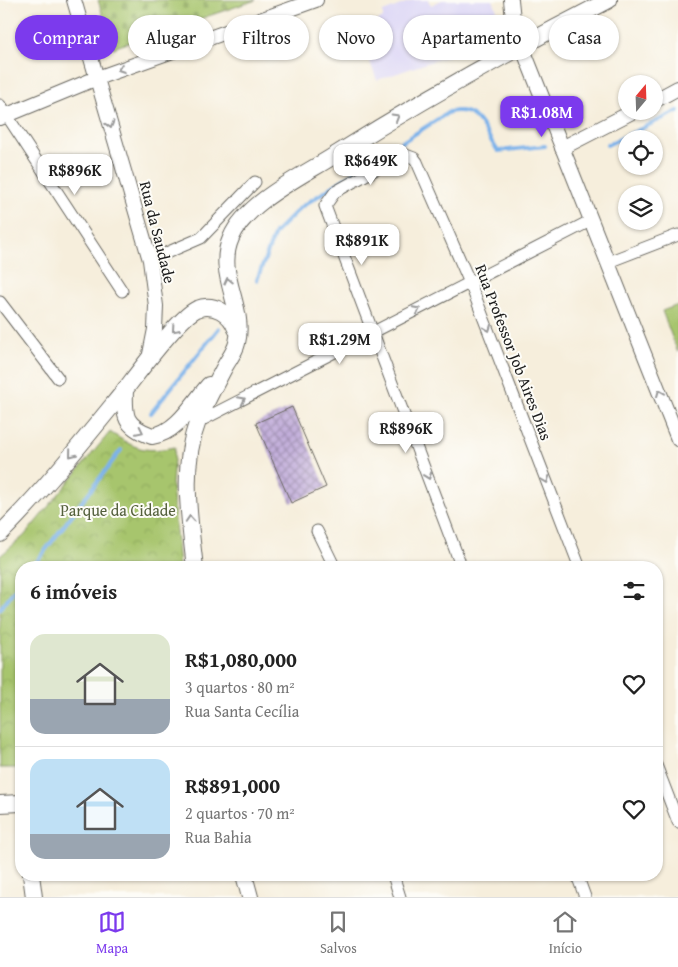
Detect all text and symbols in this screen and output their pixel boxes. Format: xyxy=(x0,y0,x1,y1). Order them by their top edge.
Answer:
chip: Comprar xyxy=(15,15,118,60)
chip: Alugar xyxy=(128,15,214,60)
chip: Filtros xyxy=(224,15,309,60)
chip: Novo xyxy=(319,15,393,60)
chip: Apartamento xyxy=(403,15,539,60)
chip: Casa xyxy=(549,15,619,60)
one-way arrow xyxy=(118,63,126,73)
north arrow xyxy=(618,75,662,120)
map controls xyxy=(618,75,663,230)
pin: R$1.08M xyxy=(496,96,588,138)
text: R$1.08M xyxy=(511,100,573,124)
one-way arrow xyxy=(390,114,399,124)
one-way arrow xyxy=(105,120,115,128)
button: locate xyxy=(618,130,663,175)
pin: R$649K xyxy=(330,144,412,186)
text: R$649K xyxy=(344,148,398,172)
pin: R$896K xyxy=(34,154,116,196)
text: R$896K xyxy=(48,158,102,182)
street label: Rua da Saudade xyxy=(134,178,182,286)
button: layers xyxy=(618,185,663,230)
pin: R$891K xyxy=(321,224,403,266)
text: R$891K xyxy=(335,228,389,252)
street label: Rua Professor Job Aires Dias xyxy=(469,261,559,443)
one-way arrow xyxy=(223,276,234,285)
one-way arrow xyxy=(412,306,421,316)
pin: R$1.29M xyxy=(294,322,386,365)
one-way arrow xyxy=(173,323,181,332)
one-way arrow xyxy=(482,324,492,332)
text: R$1.29M xyxy=(309,327,371,351)
one-way arrow xyxy=(656,390,666,398)
one-way arrow xyxy=(236,396,245,406)
pin: R$896K xyxy=(365,412,447,454)
text: R$896K xyxy=(379,416,433,440)
one-way arrow xyxy=(135,425,144,435)
one-way arrow xyxy=(69,449,78,458)
one-way arrow xyxy=(422,472,432,480)
one-way arrow xyxy=(540,475,550,484)
park label: Parque da Cidade xyxy=(60,498,176,522)
one-way arrow xyxy=(185,515,196,523)
text: 6 imóveis xyxy=(30,576,117,607)
icon: filters xyxy=(620,577,648,605)
text: R$1,080,000 xyxy=(185,644,297,675)
icon: home xyxy=(70,654,130,714)
icon: heart xyxy=(620,670,648,698)
text: 3 quartos · 80 m² xyxy=(185,675,295,699)
text: Rua Santa Cecília xyxy=(185,699,299,723)
text: R$891,000 xyxy=(185,770,280,801)
icon: home xyxy=(70,779,130,839)
icon: heart xyxy=(620,795,648,823)
text: 2 quartos · 70 m² xyxy=(185,801,295,825)
text: Rua Bahia xyxy=(185,825,252,849)
tab: Mapa xyxy=(96,908,128,958)
tab: Salvos xyxy=(320,908,357,958)
tab: Início xyxy=(549,908,582,958)

